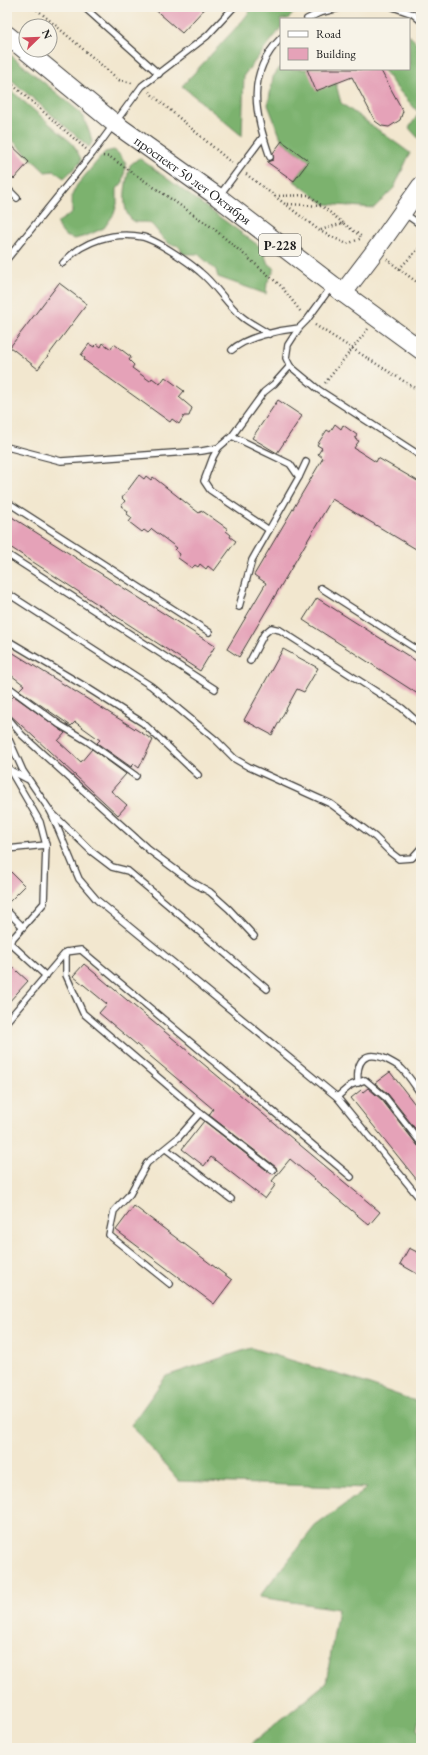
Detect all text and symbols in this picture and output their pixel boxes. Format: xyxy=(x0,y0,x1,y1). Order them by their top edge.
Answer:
north arrow xyxy=(18,18,58,58)
legend xyxy=(280,18,410,70)
text: Road xyxy=(316,26,342,42)
text: N xyxy=(39,27,55,41)
text: Building xyxy=(316,46,357,62)
street label: проспект 50 лет Октября xyxy=(131,131,255,229)
road number: Р-228 xyxy=(259,234,301,256)

